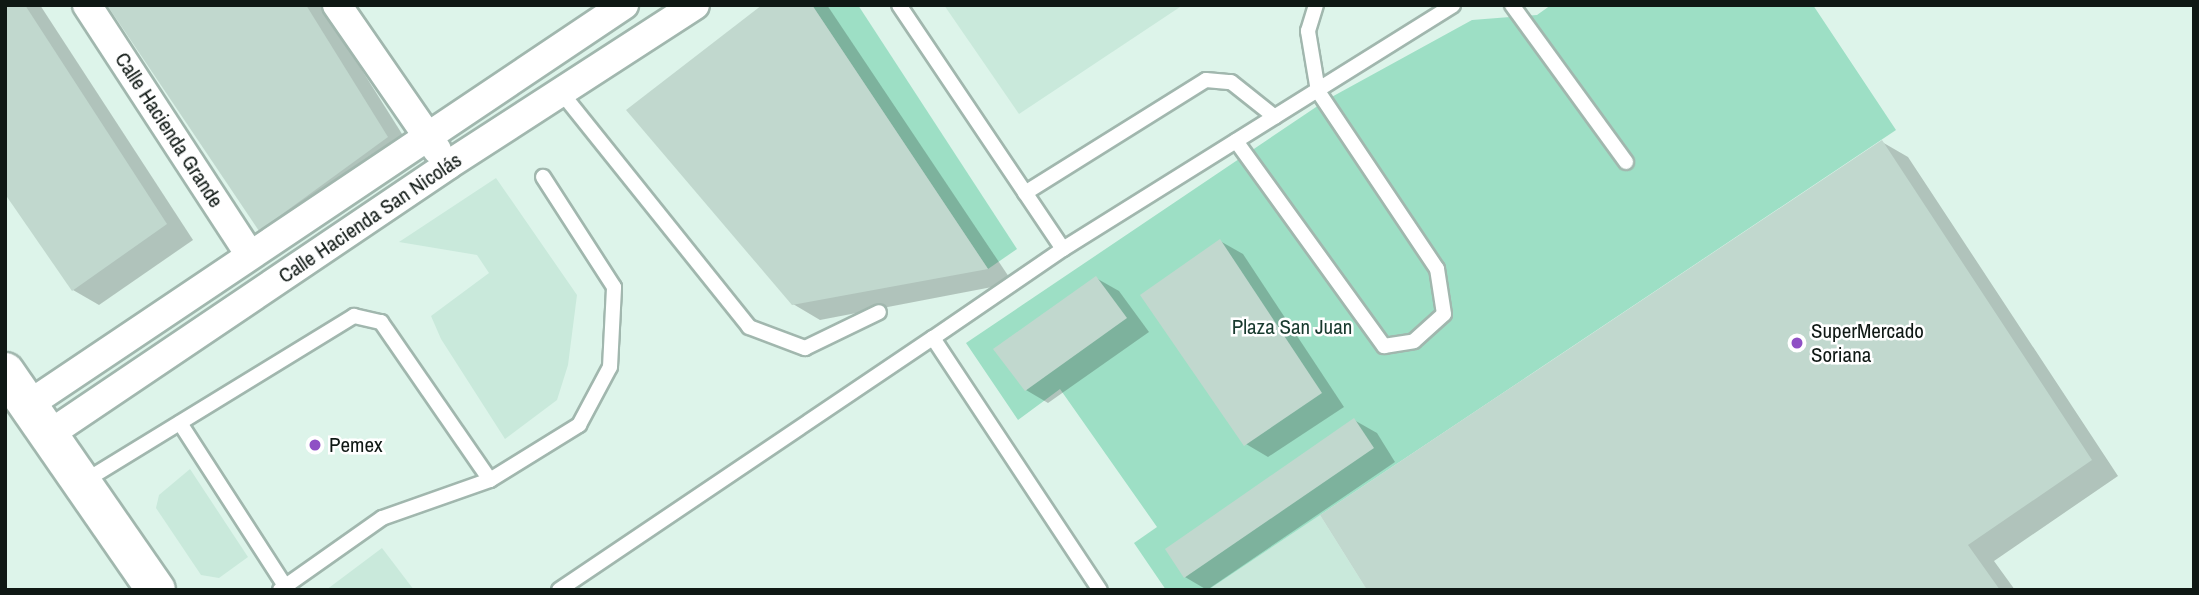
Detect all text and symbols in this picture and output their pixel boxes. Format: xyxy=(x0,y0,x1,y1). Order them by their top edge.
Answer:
street label: Calle Hacienda Grande xyxy=(109,48,229,212)
street label: Calle Hacienda San Nicolás xyxy=(274,147,466,289)
park label: Plaza San Juan xyxy=(1232,314,1352,340)
place label: SuperMercado Soriana xyxy=(1811,318,1924,368)
marker: SuperMercado Soriana xyxy=(1789,335,1805,351)
place label: Pemex xyxy=(329,432,383,458)
marker: Pemex xyxy=(307,437,323,453)

